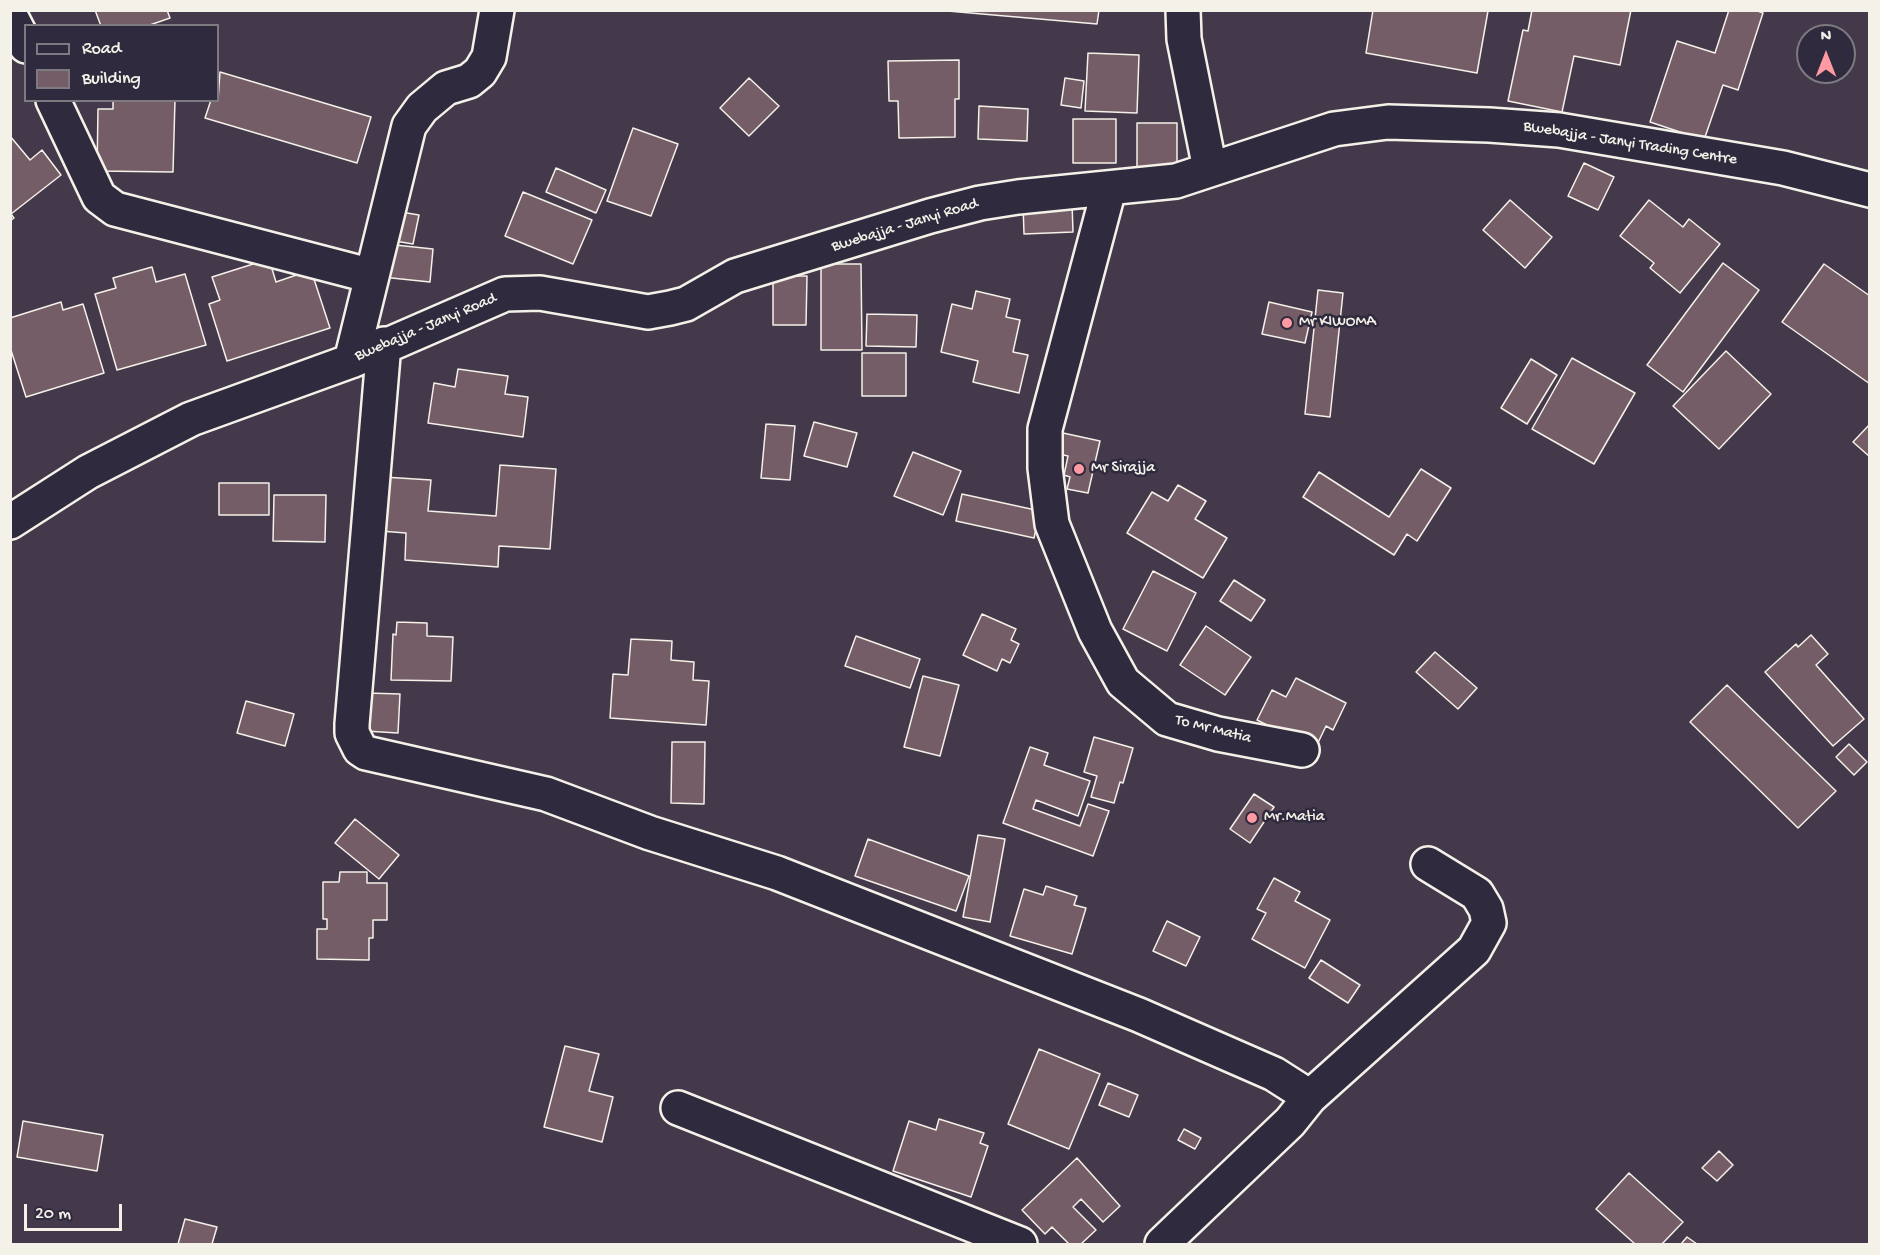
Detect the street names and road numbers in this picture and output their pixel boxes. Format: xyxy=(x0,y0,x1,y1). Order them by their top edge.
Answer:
street label: Bwebajja - Janyi Trading Centre xyxy=(1522,118,1738,170)
street label: Bwebajja - Janyi Road xyxy=(830,195,980,257)
street label: Bwebajja - Janyi Road xyxy=(352,289,500,367)
street label: To Mr Matia xyxy=(1173,711,1253,749)

